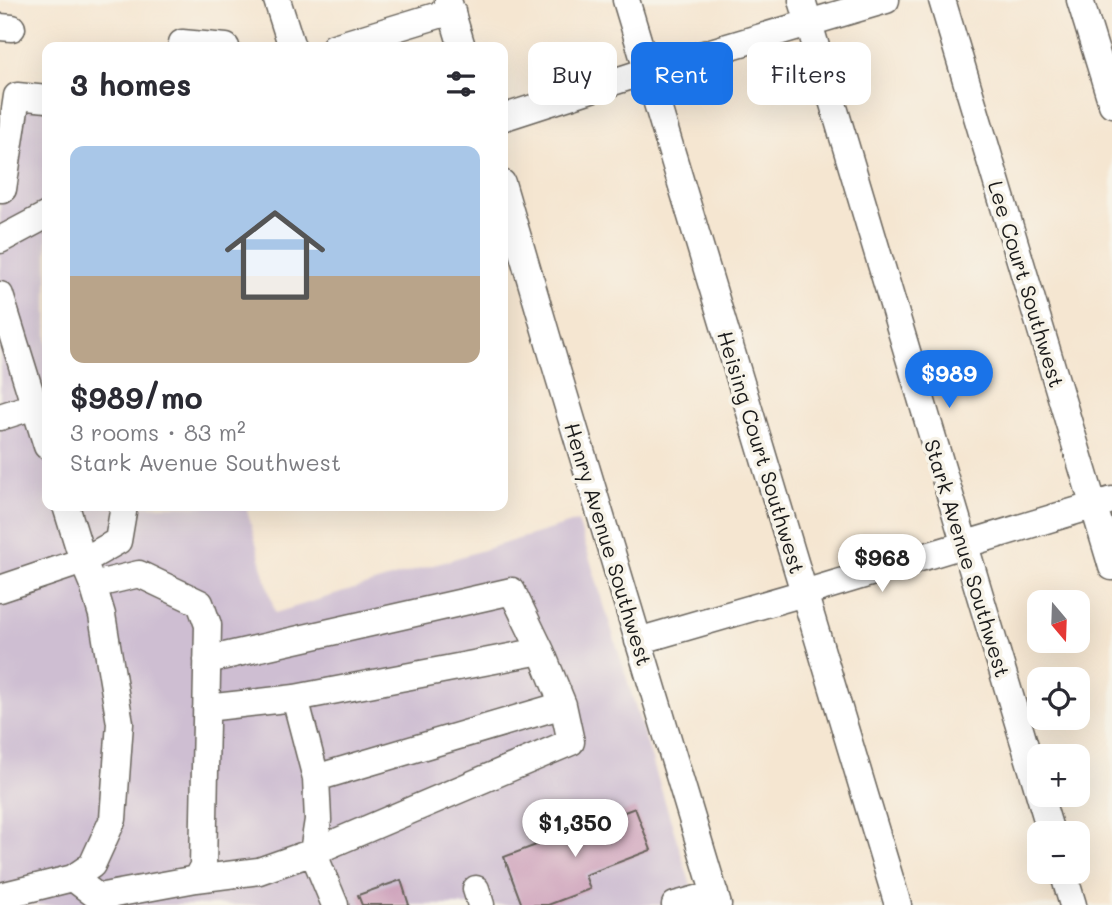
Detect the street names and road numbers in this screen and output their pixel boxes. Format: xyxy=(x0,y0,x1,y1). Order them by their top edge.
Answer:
street label: Lee Court Southwest xyxy=(983,177,1071,391)
street label: Heising Court Southwest xyxy=(712,327,812,577)
street label: Henry Avenue Southwest xyxy=(559,419,659,669)
street label: Stark Avenue Southwest xyxy=(919,436,1017,680)

